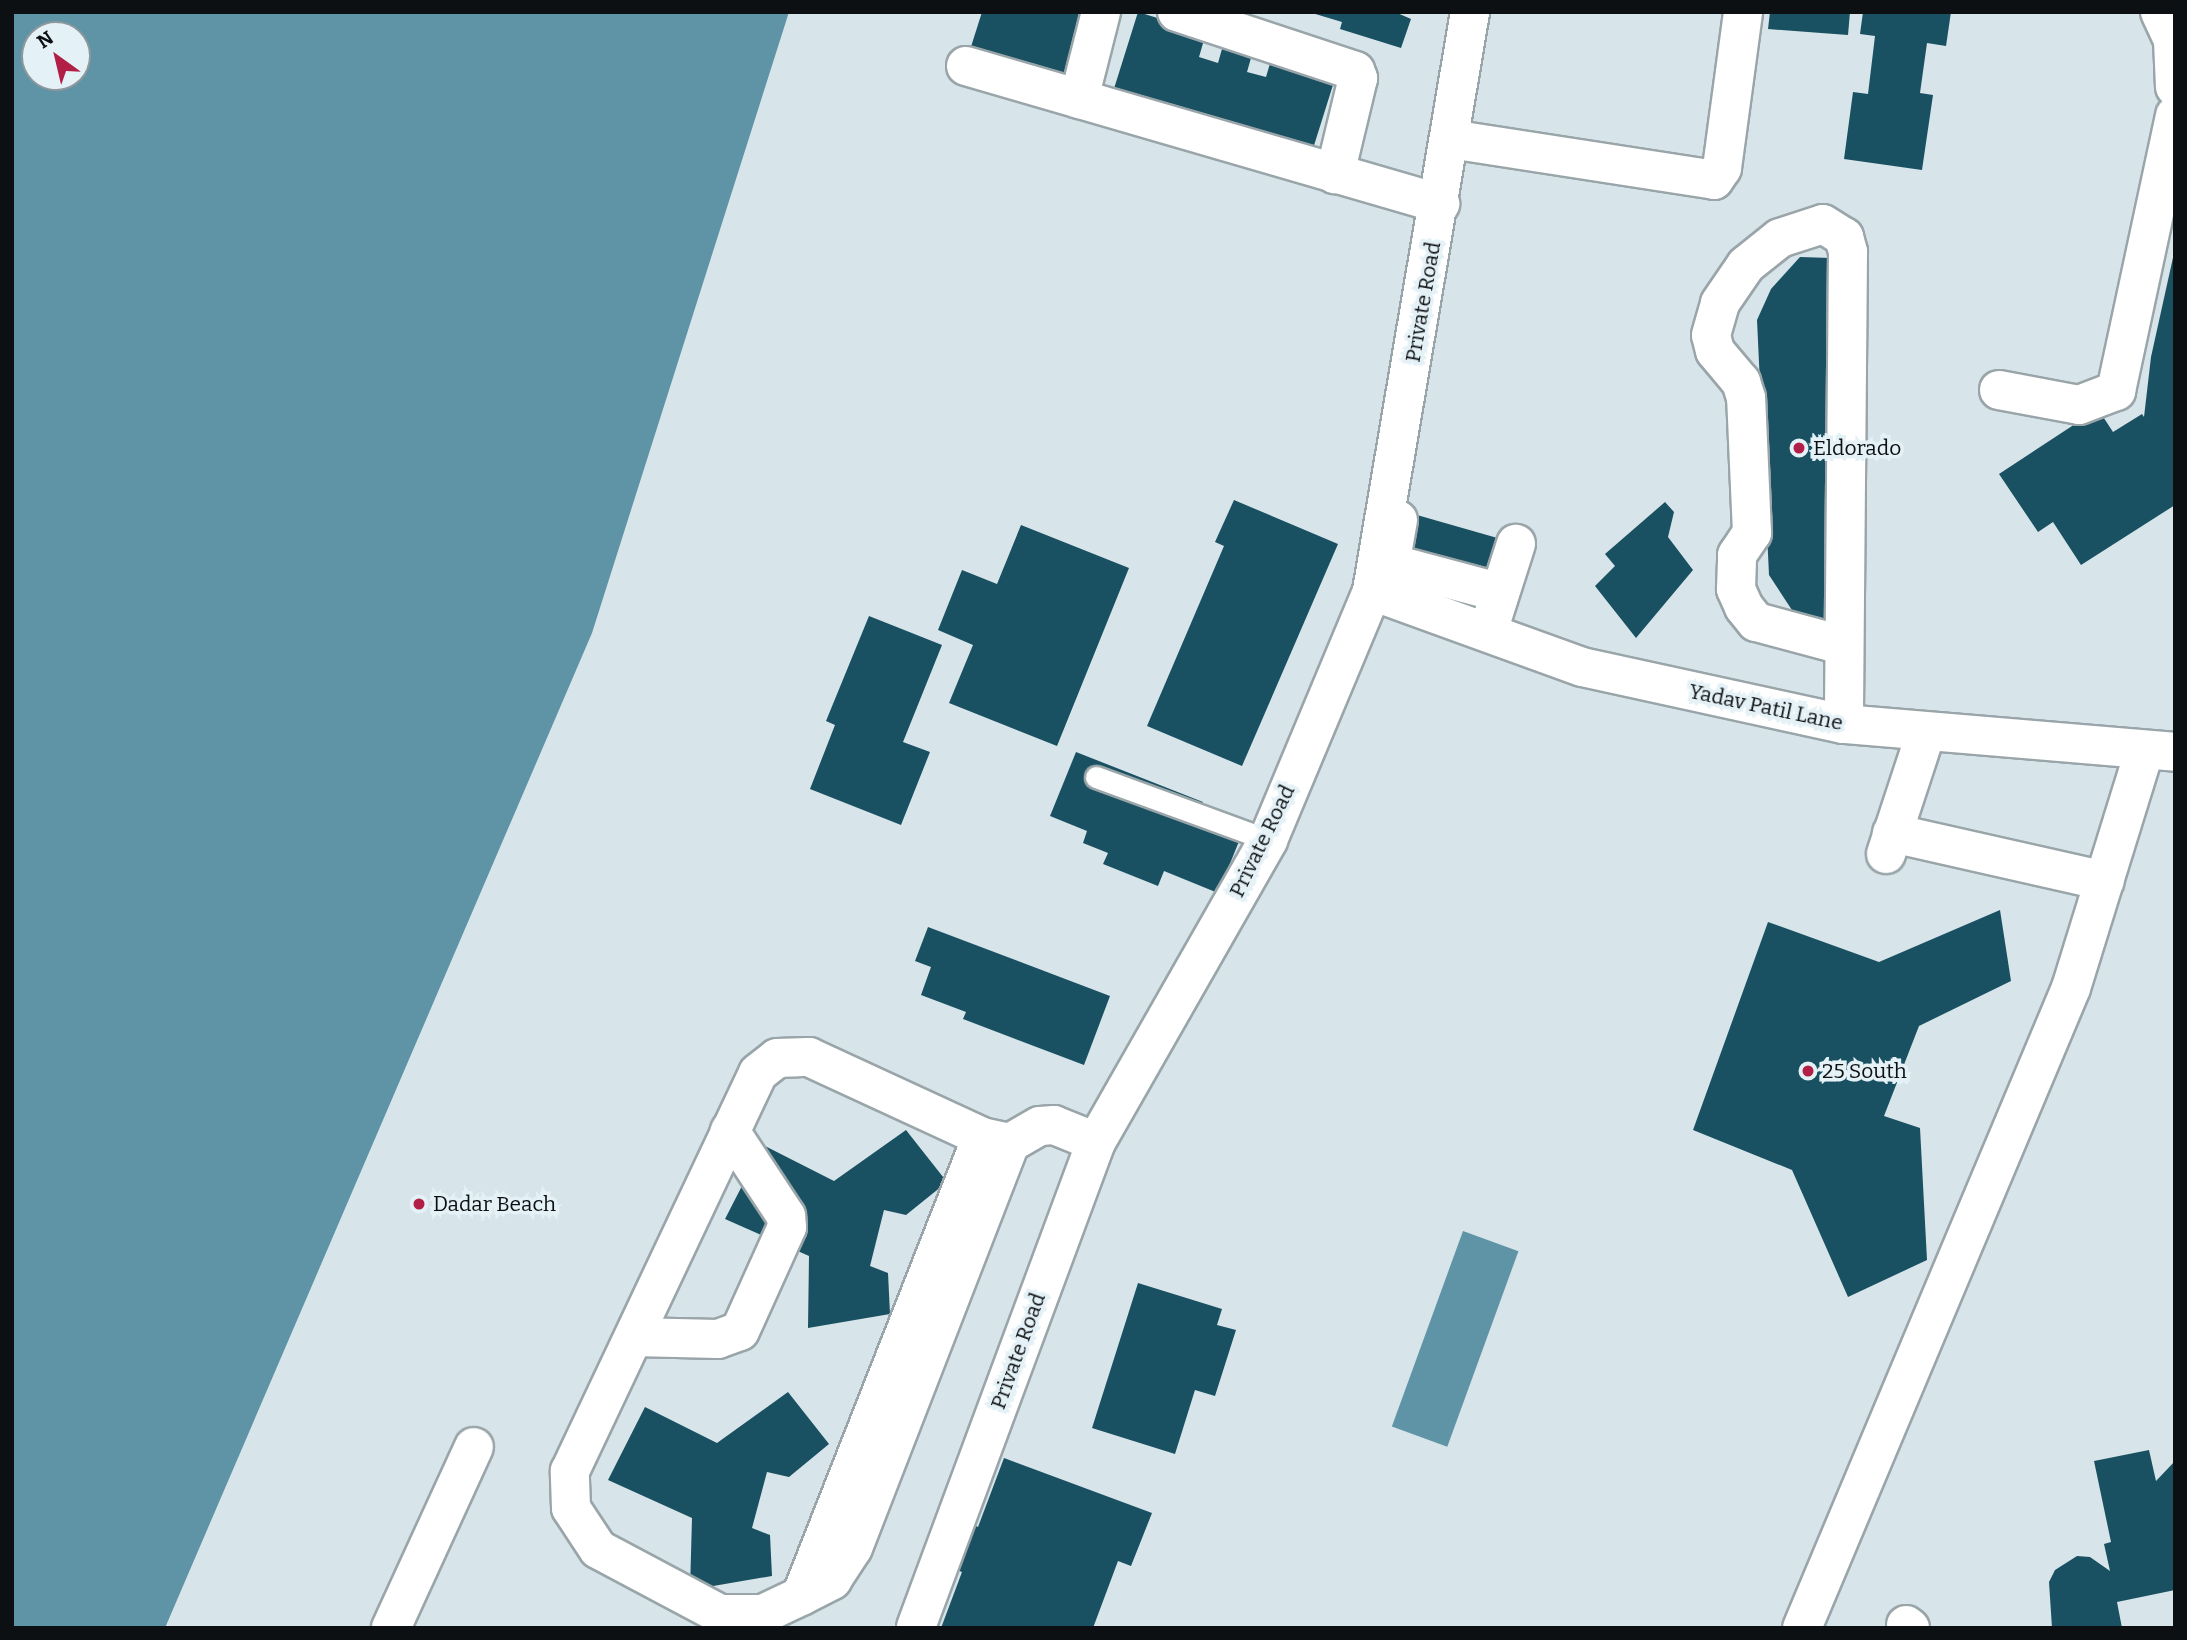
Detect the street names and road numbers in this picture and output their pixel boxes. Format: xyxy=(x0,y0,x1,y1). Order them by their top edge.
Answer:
street label: Private Road xyxy=(1400,240,1446,364)
street label: Yadav Patil Lane xyxy=(1687,678,1845,736)
street label: Private Road xyxy=(1224,781,1300,901)
street label: Private Road xyxy=(985,1290,1051,1412)

